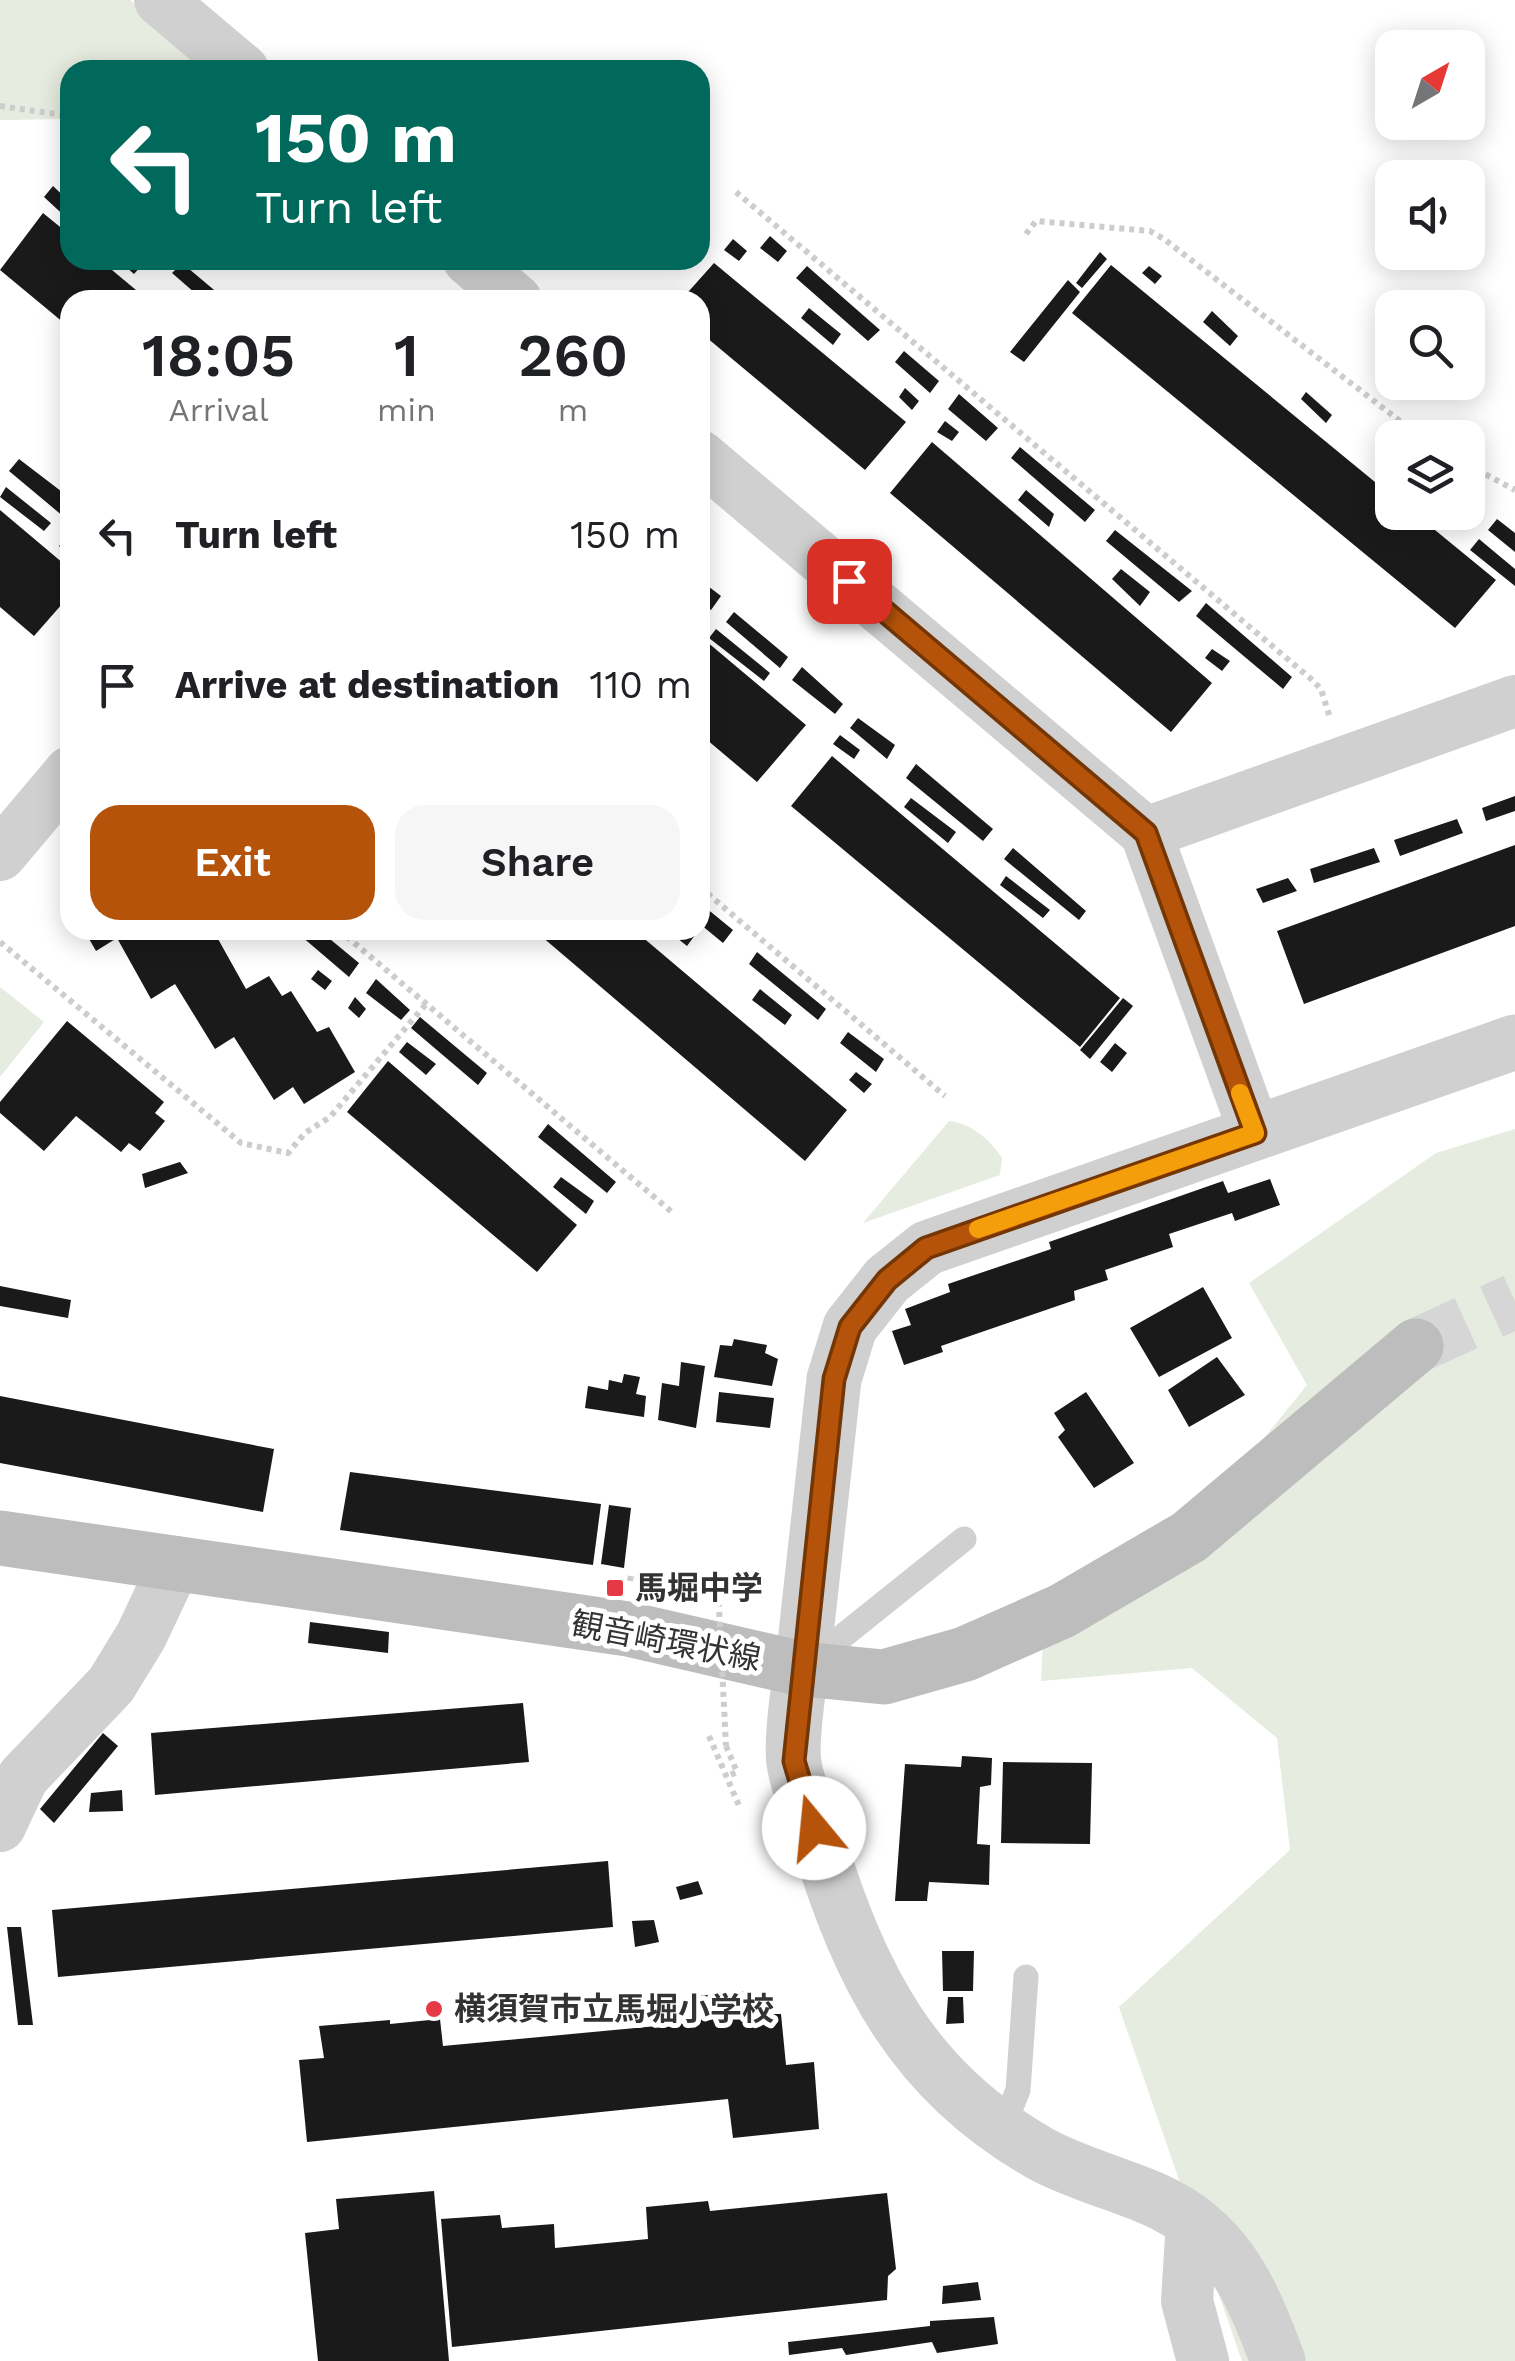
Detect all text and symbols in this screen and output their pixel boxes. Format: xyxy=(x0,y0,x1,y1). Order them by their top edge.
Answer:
north arrow xyxy=(1375,30,1485,140)
map controls xyxy=(1375,30,1485,530)
text: 150 m xyxy=(255,97,457,179)
icon: left xyxy=(90,100,220,230)
button: sound xyxy=(1375,160,1485,270)
text: Turn left xyxy=(255,181,442,234)
button: search xyxy=(1375,290,1485,400)
text: 18:05 xyxy=(142,320,295,391)
text: 1 xyxy=(394,320,419,391)
text: 260 xyxy=(518,320,628,391)
text: Arrival xyxy=(169,391,268,429)
text: min xyxy=(377,391,436,429)
text: m xyxy=(558,391,588,429)
button: layers xyxy=(1375,420,1485,530)
icon: left xyxy=(90,508,145,563)
text: Turn left xyxy=(175,513,337,557)
text: 150 m xyxy=(570,513,680,557)
pin xyxy=(807,539,892,624)
icon: arrive xyxy=(822,554,877,609)
icon: arrive xyxy=(90,658,145,713)
text: Arrive at destination xyxy=(175,663,560,707)
text: 110 m xyxy=(590,663,692,707)
button: Exit xyxy=(90,805,375,920)
button: Share xyxy=(395,805,680,920)
place label: 馬堀中学 xyxy=(635,1569,763,1607)
marker: 馬堀中学 xyxy=(604,1577,626,1599)
street label: 観音崎環状線 xyxy=(568,1604,764,1678)
position arrow xyxy=(762,1776,866,1880)
place label: 横須賀市立馬堀小学校 xyxy=(454,1990,774,2028)
marker: 横須賀市立馬堀小学校 xyxy=(423,1998,445,2020)

